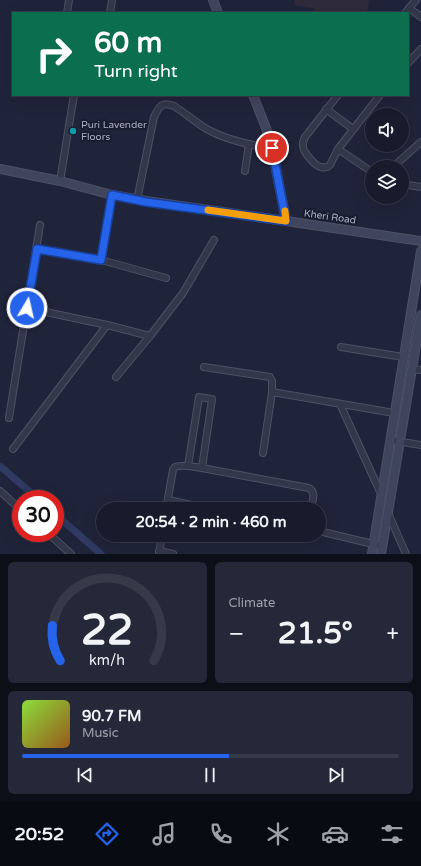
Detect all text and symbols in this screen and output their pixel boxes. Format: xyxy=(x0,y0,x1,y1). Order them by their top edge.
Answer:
text: 60 m xyxy=(94,26,162,60)
icon: right xyxy=(28,28,80,80)
text: Turn right xyxy=(94,60,178,82)
map controls xyxy=(365,108,409,204)
button: sound xyxy=(365,108,409,152)
place label: Puri Lavender Floors xyxy=(81,119,147,143)
marker: Puri Lavender Floors xyxy=(68,126,78,136)
pin xyxy=(255,131,289,165)
icon: arrive xyxy=(261,137,283,159)
button: layers xyxy=(365,160,409,204)
street label: Kheri Road xyxy=(303,207,357,227)
position arrow xyxy=(6,287,48,329)
speed limit sign: 30 xyxy=(12,490,64,542)
text: 20:54 · 2 min · 460 m xyxy=(136,513,286,531)
text: Climate xyxy=(229,595,275,611)
text: 22 xyxy=(81,605,133,655)
text: 21.5° xyxy=(278,615,353,652)
text: − xyxy=(229,621,244,647)
text: + xyxy=(387,621,399,647)
text: km/h xyxy=(89,651,125,668)
text: 90.7 FM xyxy=(82,707,142,725)
text: Music xyxy=(82,725,119,741)
icon: previous xyxy=(74,764,96,786)
icon: pause xyxy=(199,764,221,786)
icon: next xyxy=(325,764,347,786)
icon: directions xyxy=(93,820,121,848)
icon: music xyxy=(150,820,178,848)
icon: phone xyxy=(207,820,235,848)
icon: climate xyxy=(264,820,292,848)
icon: car xyxy=(321,820,349,848)
icon: filters xyxy=(378,820,406,848)
text: 20:52 xyxy=(15,823,64,845)

